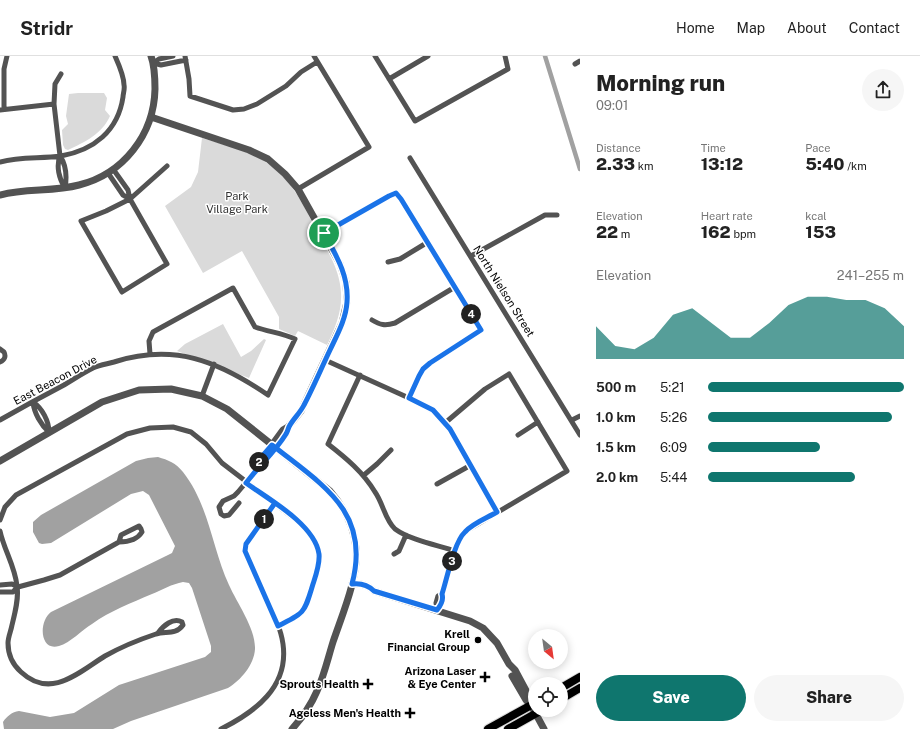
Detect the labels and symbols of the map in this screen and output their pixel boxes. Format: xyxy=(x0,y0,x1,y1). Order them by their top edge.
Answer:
park label: Park Village Park xyxy=(206,190,268,215)
pin xyxy=(307,216,341,250)
street label: North Nielson Street xyxy=(471,243,537,339)
pin: 4 xyxy=(461,304,481,324)
street label: East Beacon Drive xyxy=(11,353,99,407)
pin: 2 xyxy=(249,452,269,472)
pin: 1 xyxy=(254,509,274,529)
pin: 3 xyxy=(442,551,462,571)
place label: Krell Financial Group xyxy=(387,628,470,653)
north arrow xyxy=(528,629,568,669)
marker: Krell Financial Group xyxy=(473,635,483,645)
place label: Arizona Laser & Eye Center xyxy=(405,665,476,690)
marker: Arizona Laser & Eye Center xyxy=(479,671,491,683)
place label: Sprouts Health xyxy=(279,678,359,690)
marker: Sprouts Health xyxy=(362,678,374,690)
place label: Ageless Men's Health xyxy=(289,707,401,719)
marker: Ageless Men's Health xyxy=(404,707,416,719)

